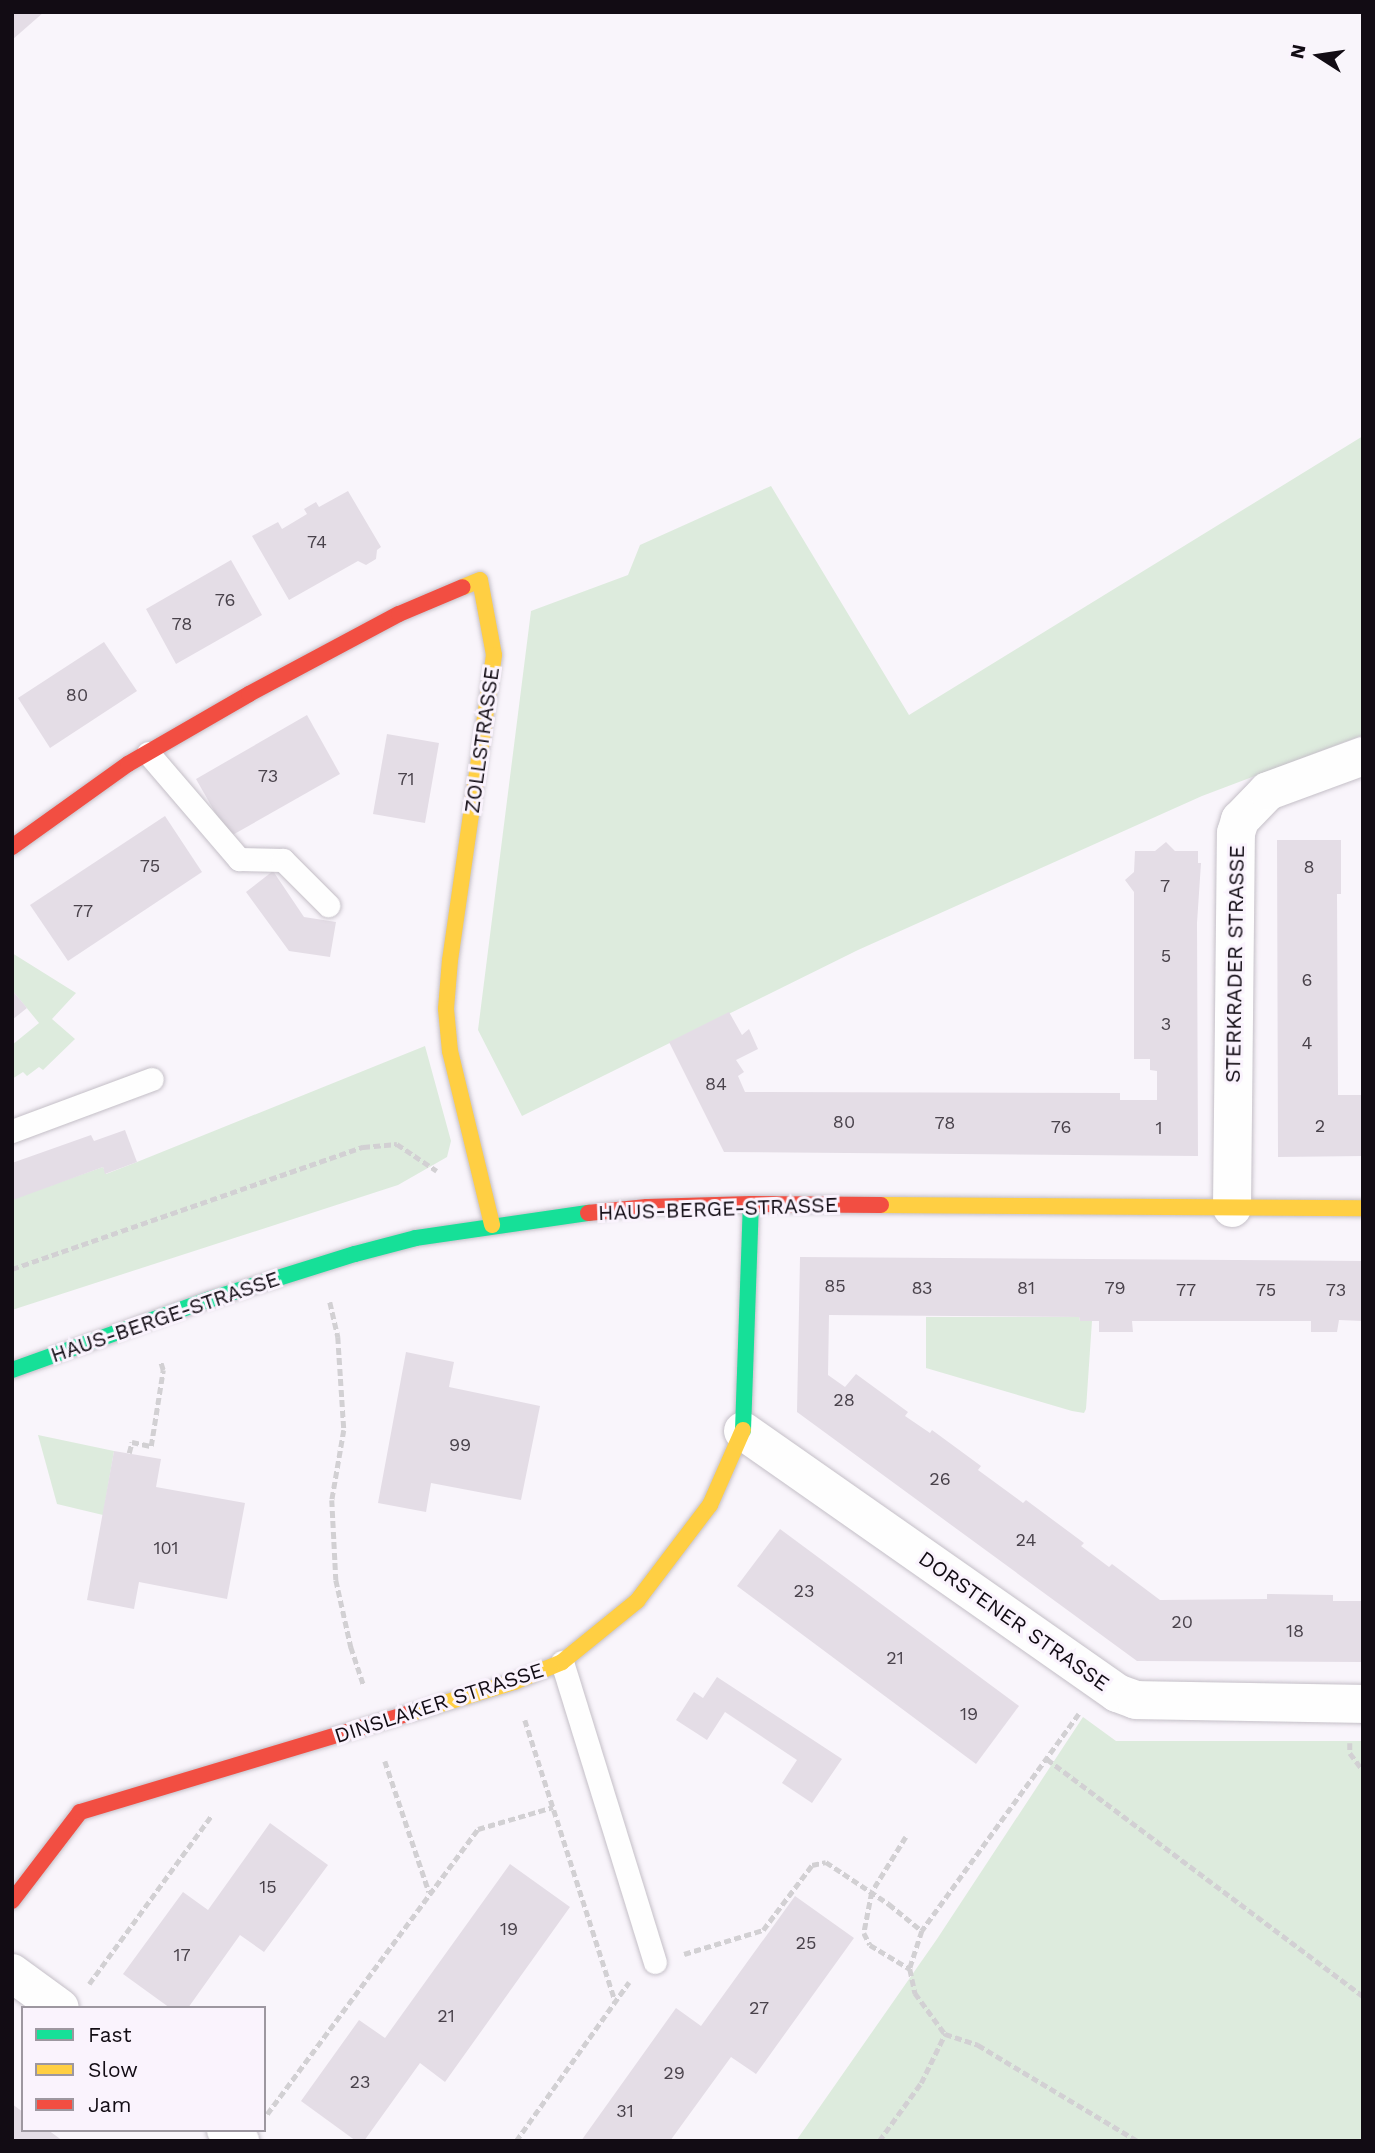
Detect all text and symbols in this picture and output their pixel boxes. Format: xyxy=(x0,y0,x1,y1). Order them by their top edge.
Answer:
north arrow xyxy=(1284,21,1354,91)
text: N xyxy=(1285,42,1311,61)
house number: 74 xyxy=(307,531,327,553)
house number: 76 xyxy=(215,589,235,611)
house number: 78 xyxy=(172,613,192,635)
street label: ZOLLSTRASSE xyxy=(459,665,505,815)
house number: 80 xyxy=(66,684,88,706)
house number: 73 xyxy=(258,765,278,787)
house number: 71 xyxy=(397,768,415,790)
street label: STERKRADER STRASSE xyxy=(1220,845,1250,1083)
house number: 75 xyxy=(140,855,160,877)
house number: 8 xyxy=(1303,856,1315,878)
house number: 7 xyxy=(1160,875,1170,897)
house number: 77 xyxy=(73,900,93,922)
house number: 5 xyxy=(1161,945,1171,967)
house number: 6 xyxy=(1302,969,1312,991)
house number: 3 xyxy=(1161,1013,1171,1035)
house number: 4 xyxy=(1302,1032,1312,1054)
house number: 84 xyxy=(705,1073,727,1095)
house number: 80 xyxy=(833,1111,855,1133)
house number: 78 xyxy=(935,1112,955,1134)
house number: 2 xyxy=(1315,1115,1325,1137)
house number: 76 xyxy=(1051,1116,1071,1138)
house number: 1 xyxy=(1155,1117,1163,1139)
street label: HAUS-BERGE-STRASSE xyxy=(598,1192,838,1226)
street label: HAUS-BERGE-STRASSE xyxy=(47,1266,283,1368)
house number: 85 xyxy=(824,1275,846,1297)
house number: 83 xyxy=(911,1277,933,1299)
house number: 81 xyxy=(1017,1277,1035,1299)
house number: 79 xyxy=(1104,1277,1126,1299)
house number: 77 xyxy=(1176,1279,1196,1301)
house number: 75 xyxy=(1256,1279,1276,1301)
house number: 73 xyxy=(1326,1279,1346,1301)
house number: 28 xyxy=(833,1389,855,1411)
house number: 99 xyxy=(449,1434,471,1456)
house number: 26 xyxy=(929,1468,951,1490)
house number: 24 xyxy=(1016,1529,1036,1551)
house number: 101 xyxy=(153,1537,179,1559)
street label: DORSTENER STRASSE xyxy=(914,1546,1114,1696)
house number: 23 xyxy=(794,1580,814,1602)
house number: 20 xyxy=(1171,1611,1193,1633)
house number: 18 xyxy=(1286,1620,1304,1642)
house number: 21 xyxy=(886,1647,904,1669)
street label: DINSLAKER STRASSE xyxy=(331,1657,547,1749)
house number: 19 xyxy=(960,1703,978,1725)
house number: 15 xyxy=(259,1876,277,1898)
house number: 19 xyxy=(500,1918,518,1940)
house number: 25 xyxy=(796,1932,816,1954)
house number: 17 xyxy=(173,1944,191,1966)
house number: 27 xyxy=(749,1997,769,2019)
house number: 21 xyxy=(437,2005,455,2027)
legend xyxy=(21,2006,266,2132)
text: Fast xyxy=(88,2022,132,2047)
text: Slow xyxy=(88,2057,138,2082)
house number: 29 xyxy=(663,2062,685,2084)
house number: 23 xyxy=(350,2071,370,2093)
text: Jam xyxy=(88,2092,131,2117)
house number: 31 xyxy=(616,2100,634,2122)

